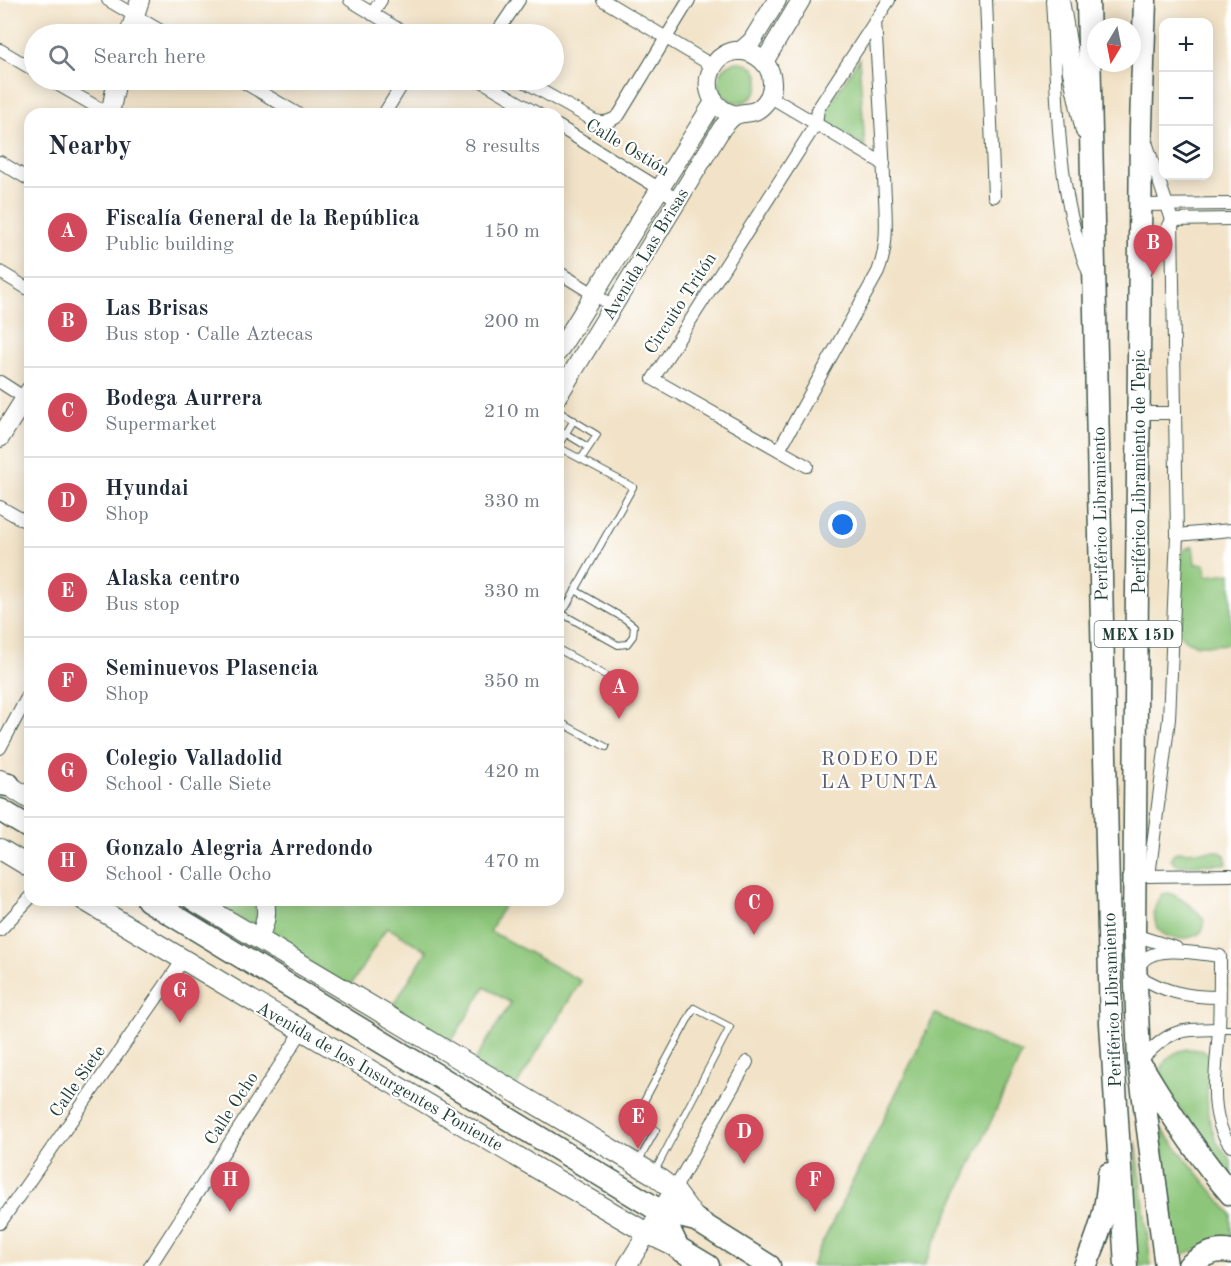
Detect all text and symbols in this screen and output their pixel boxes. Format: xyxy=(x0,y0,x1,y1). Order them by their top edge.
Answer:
north arrow xyxy=(1087,18,1141,72)
map controls xyxy=(1159,18,1213,180)
button: + xyxy=(1159,18,1213,72)
search box xyxy=(24,24,564,90)
icon: search xyxy=(45,41,78,74)
text: Search here xyxy=(93,46,206,68)
button: − xyxy=(1159,72,1213,126)
street label: Calle Ostión xyxy=(582,116,673,180)
button: layers xyxy=(1159,126,1213,180)
text: Nearby xyxy=(48,134,132,160)
text: 8 results xyxy=(465,137,540,157)
street label: Avenida Las Brisas xyxy=(599,185,692,324)
text: Fiscalía General de la República xyxy=(105,208,420,230)
text: A xyxy=(60,222,75,242)
text: 150 m xyxy=(484,222,540,242)
pin: B xyxy=(1134,226,1172,275)
text: Public building xyxy=(105,235,234,255)
street label: Circuito Tritón xyxy=(641,249,720,357)
text: Las Brisas xyxy=(105,298,208,320)
text: B xyxy=(60,312,75,332)
text: 200 m xyxy=(484,312,540,332)
text: Bus stop · Calle Aztecas xyxy=(105,325,313,345)
street label: Periférico Libramiento de Tepic xyxy=(1131,350,1149,594)
text: Bodega Aurrera xyxy=(105,388,262,410)
text: C xyxy=(61,402,74,422)
text: 210 m xyxy=(484,402,540,422)
text: Supermarket xyxy=(105,415,216,435)
street label: Periférico Libramiento xyxy=(1090,426,1112,602)
text: Hyundai xyxy=(105,478,189,500)
text: D xyxy=(60,492,75,512)
text: 330 m xyxy=(484,492,540,512)
text: Shop xyxy=(105,505,149,525)
your location xyxy=(828,510,857,539)
text: Alaska centro xyxy=(105,568,240,590)
text: E xyxy=(61,582,74,602)
text: 330 m xyxy=(484,582,540,602)
text: Bus stop xyxy=(105,595,180,615)
road number: MEX 15D xyxy=(1094,621,1182,647)
text: Seminuevos Plasencia xyxy=(105,658,318,680)
pin: A xyxy=(600,670,638,719)
text: F xyxy=(61,672,74,692)
text: 350 m xyxy=(484,672,540,692)
text: Shop xyxy=(105,685,149,705)
text: Colegio Valladolid xyxy=(105,748,283,770)
district label: RODEO DE LA PUNTA xyxy=(821,750,939,793)
text: G xyxy=(60,762,75,782)
text: 420 m xyxy=(484,762,540,782)
text: School · Calle Siete xyxy=(105,775,271,795)
text: Gonzalo Alegria Arredondo xyxy=(105,838,373,860)
text: H xyxy=(59,852,76,872)
text: 470 m xyxy=(484,852,540,872)
text: School · Calle Ocho xyxy=(105,865,271,885)
pin: C xyxy=(734,886,774,935)
street label: Periférico Libramiento xyxy=(1101,912,1125,1088)
pin: G xyxy=(160,974,200,1023)
street label: Avenida de los Insurgentes Poniente xyxy=(253,999,506,1155)
street label: Calle Siete xyxy=(47,1042,109,1121)
street label: Calle Ocho xyxy=(202,1069,262,1148)
pin: E xyxy=(618,1100,658,1149)
pin: D xyxy=(724,1114,764,1164)
pin: H xyxy=(210,1162,250,1212)
pin: F xyxy=(796,1162,834,1212)

